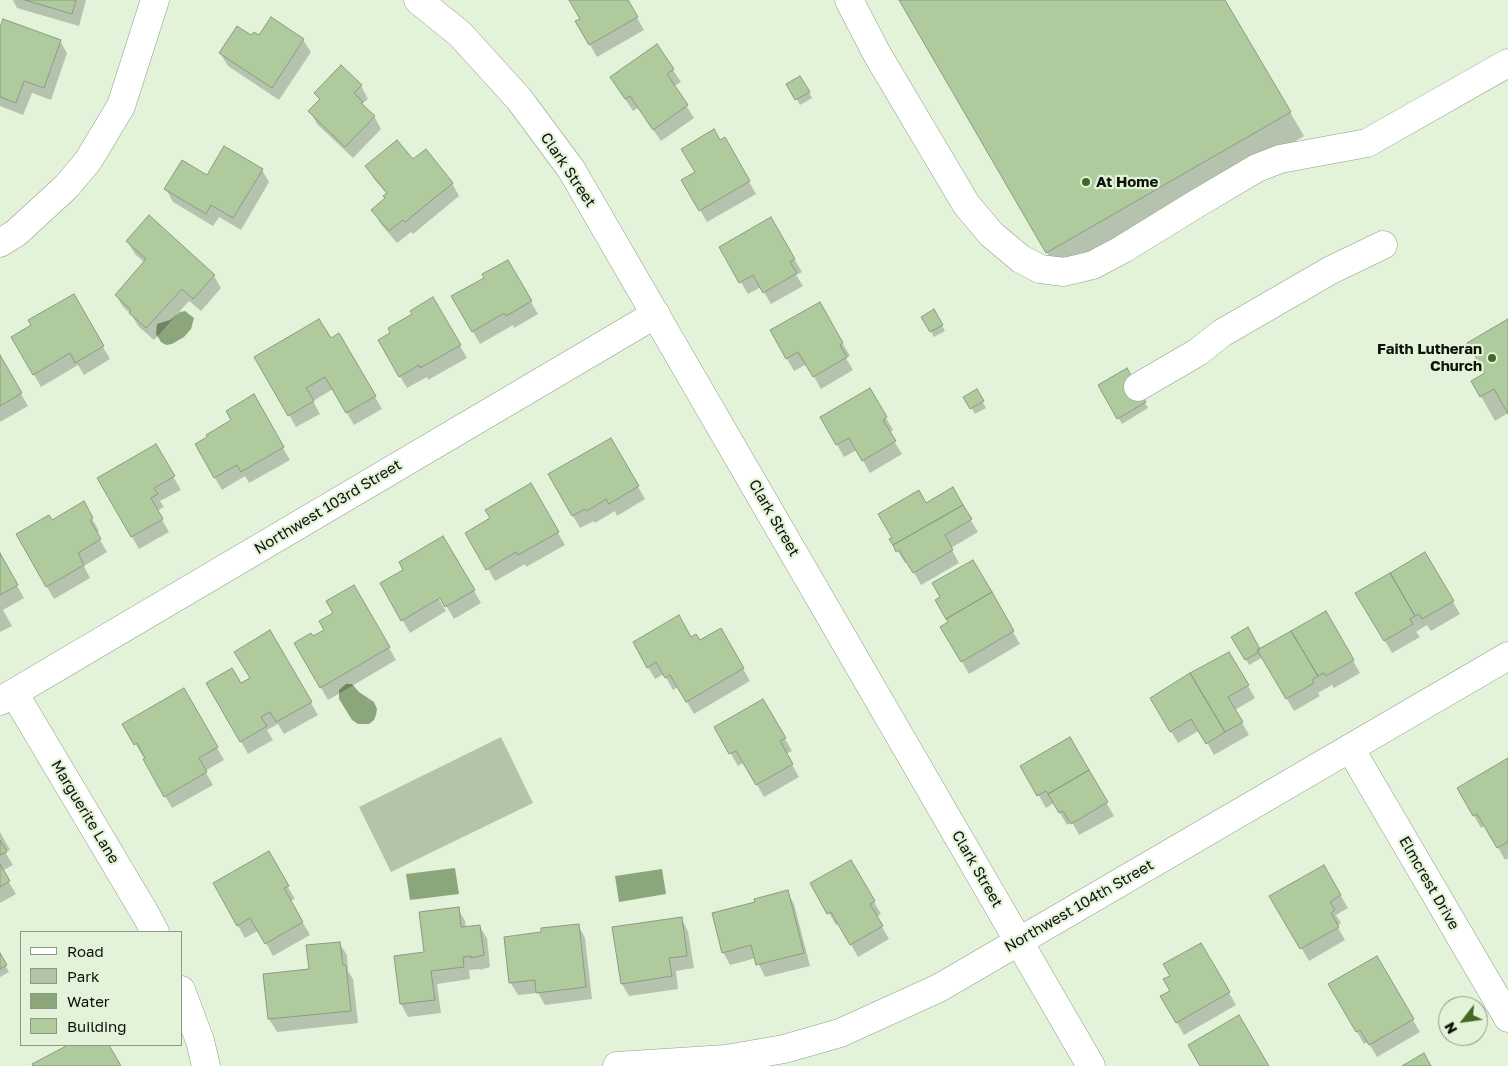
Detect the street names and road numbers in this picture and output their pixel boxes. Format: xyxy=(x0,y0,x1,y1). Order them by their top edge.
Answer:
street label: Clark Street xyxy=(537,129,599,211)
street label: Northwest 103rd Street xyxy=(251,456,405,558)
street label: Clark Street xyxy=(745,476,803,560)
street label: Marguerite Lane xyxy=(47,757,123,867)
street label: Clark Street xyxy=(948,827,1006,911)
street label: Elmcrest Drive xyxy=(1395,833,1463,933)
street label: Northwest 104th Street xyxy=(1001,856,1157,956)

